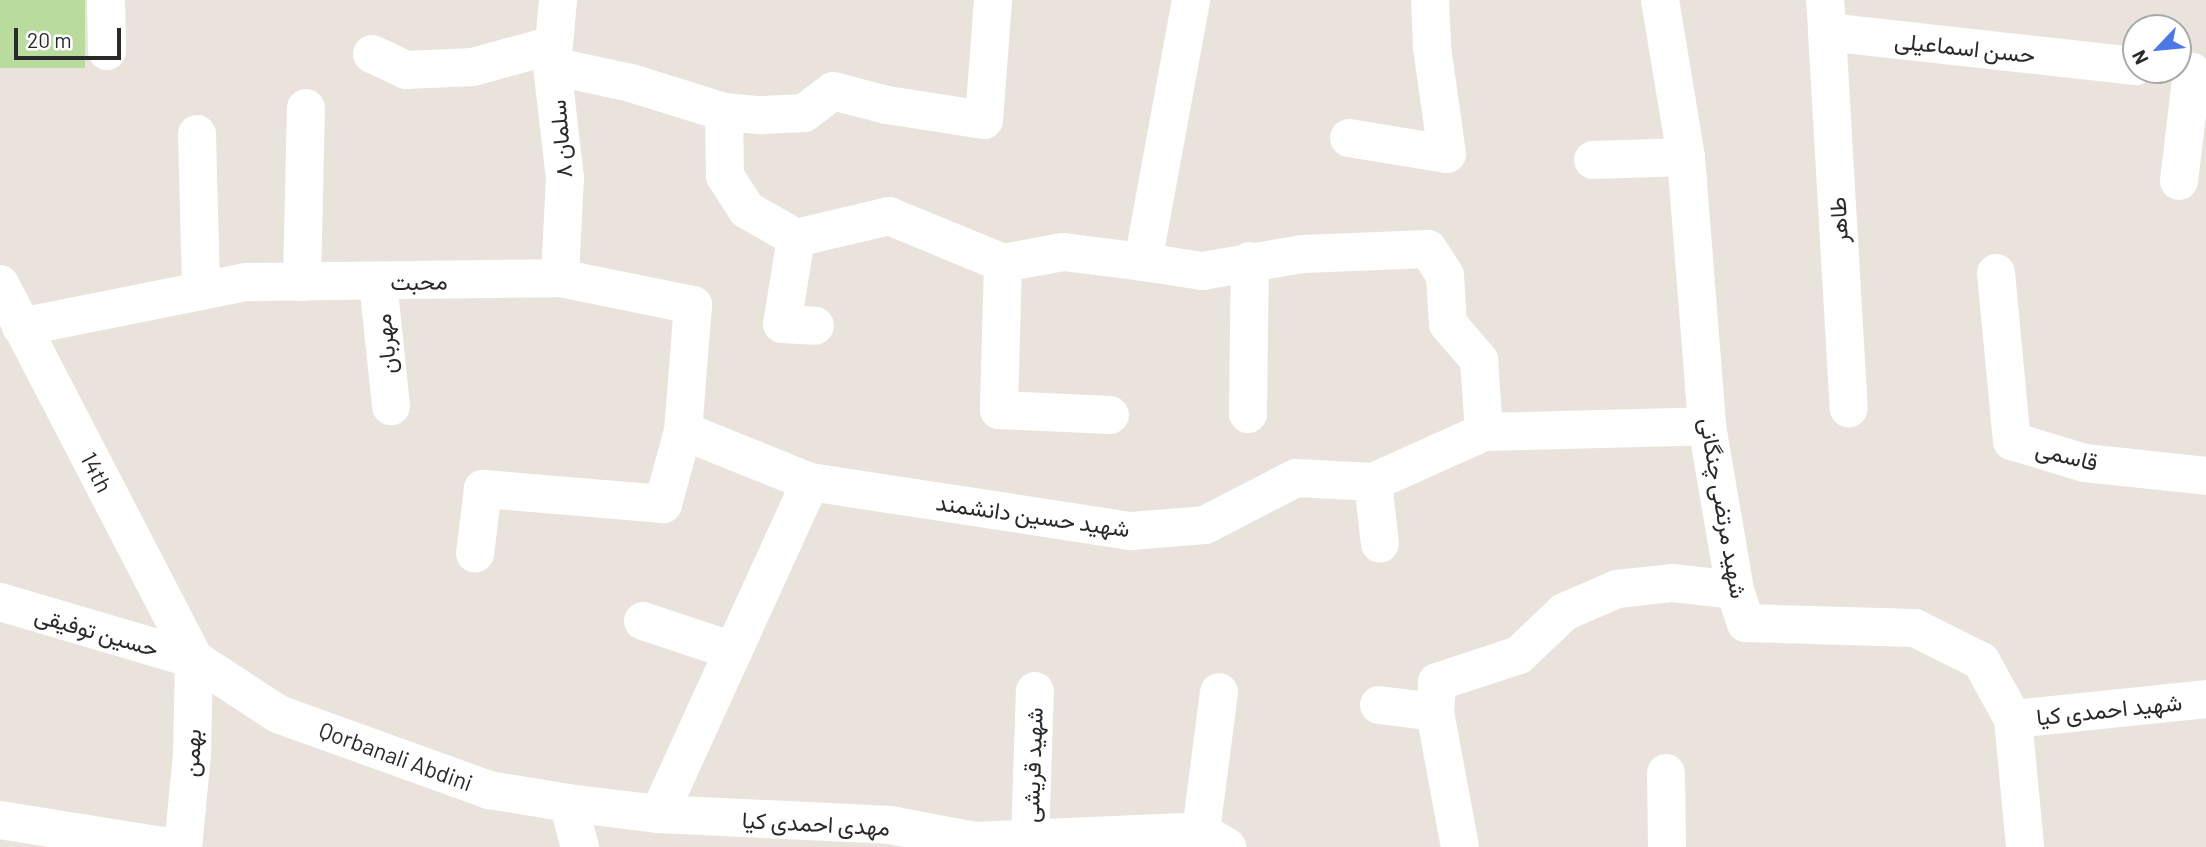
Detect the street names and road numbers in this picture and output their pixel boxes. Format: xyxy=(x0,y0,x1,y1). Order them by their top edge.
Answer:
street label: حسن اسماعیلی xyxy=(1893,26,2037,68)
street label: سلمان ۸ xyxy=(543,99,577,179)
street label: طاهر xyxy=(1823,196,1853,244)
street label: محبت xyxy=(390,267,448,295)
street label: مهربان xyxy=(368,313,402,375)
street label: شهید مرتضی چنگانی xyxy=(1695,415,1753,601)
street label: قاسمی xyxy=(2033,434,2101,476)
street label: 14th xyxy=(75,447,119,497)
street label: شهید حسین دانشمند xyxy=(934,488,1132,542)
street label: حسین توفیقی xyxy=(32,600,162,662)
street label: شهید احمدی کیا xyxy=(2035,688,2183,730)
street label: شهید قریشی xyxy=(1016,707,1048,823)
street label: Qorbanali Abdini xyxy=(315,715,477,797)
street label: بهمن xyxy=(176,728,206,778)
street label: مهدی احمدی کیا xyxy=(741,805,891,841)

